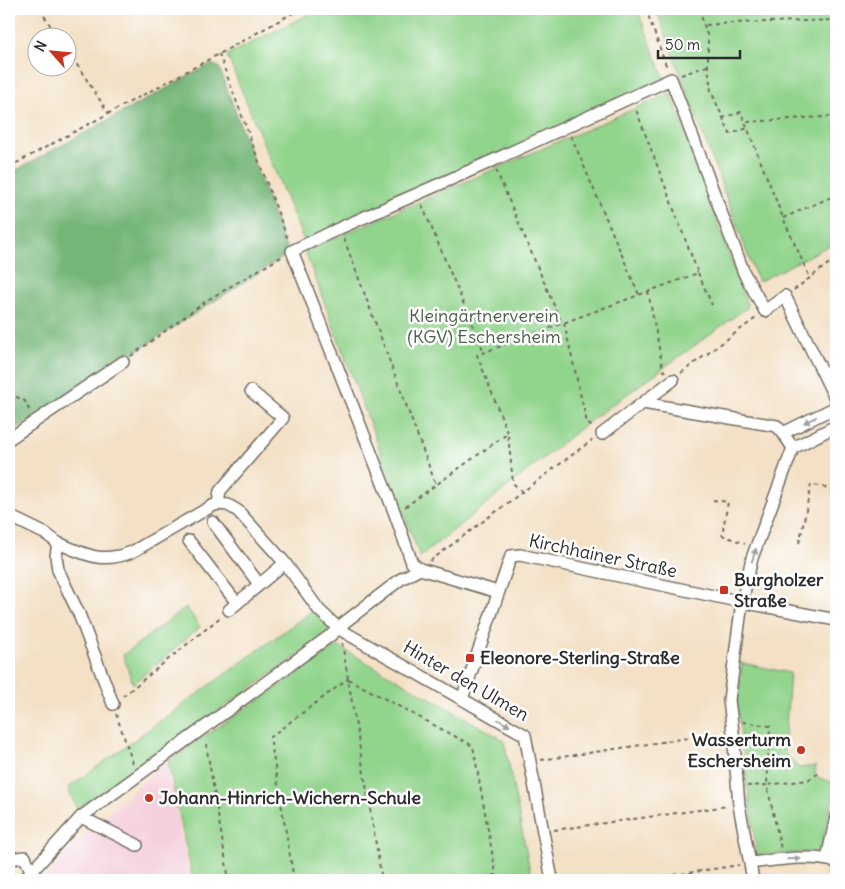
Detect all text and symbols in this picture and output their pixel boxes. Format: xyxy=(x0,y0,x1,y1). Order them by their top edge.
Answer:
north arrow xyxy=(28,28,78,78)
scale bar xyxy=(658,28,740,60)
text: 50 m xyxy=(665,35,700,54)
text: N xyxy=(30,38,51,54)
park label: Kleingärtnerverein (KGV) Eschersheim xyxy=(407,304,561,348)
one-way arrow xyxy=(803,416,817,424)
street label: Kirchhainer Straße xyxy=(527,529,679,582)
one-way arrow xyxy=(750,547,758,562)
place label: Burgholzer Straße xyxy=(734,568,824,612)
marker: Burgholzer Straße xyxy=(718,584,730,596)
street label: Hinter den Ulmen xyxy=(399,635,533,726)
place label: Eleonore-Sterling-Straße xyxy=(480,646,680,669)
marker: Eleonore-Sterling-Straße xyxy=(464,652,476,664)
one-way arrow xyxy=(498,719,511,728)
place label: Wasserturm Eschersheim xyxy=(688,728,791,772)
marker: Wasserturm Eschersheim xyxy=(795,744,807,756)
place label: Johann-Hinrich-Wichern-Schule xyxy=(159,786,421,809)
marker: Johann-Hinrich-Wichern-Schule xyxy=(143,792,155,804)
one-way arrow xyxy=(786,855,802,863)

